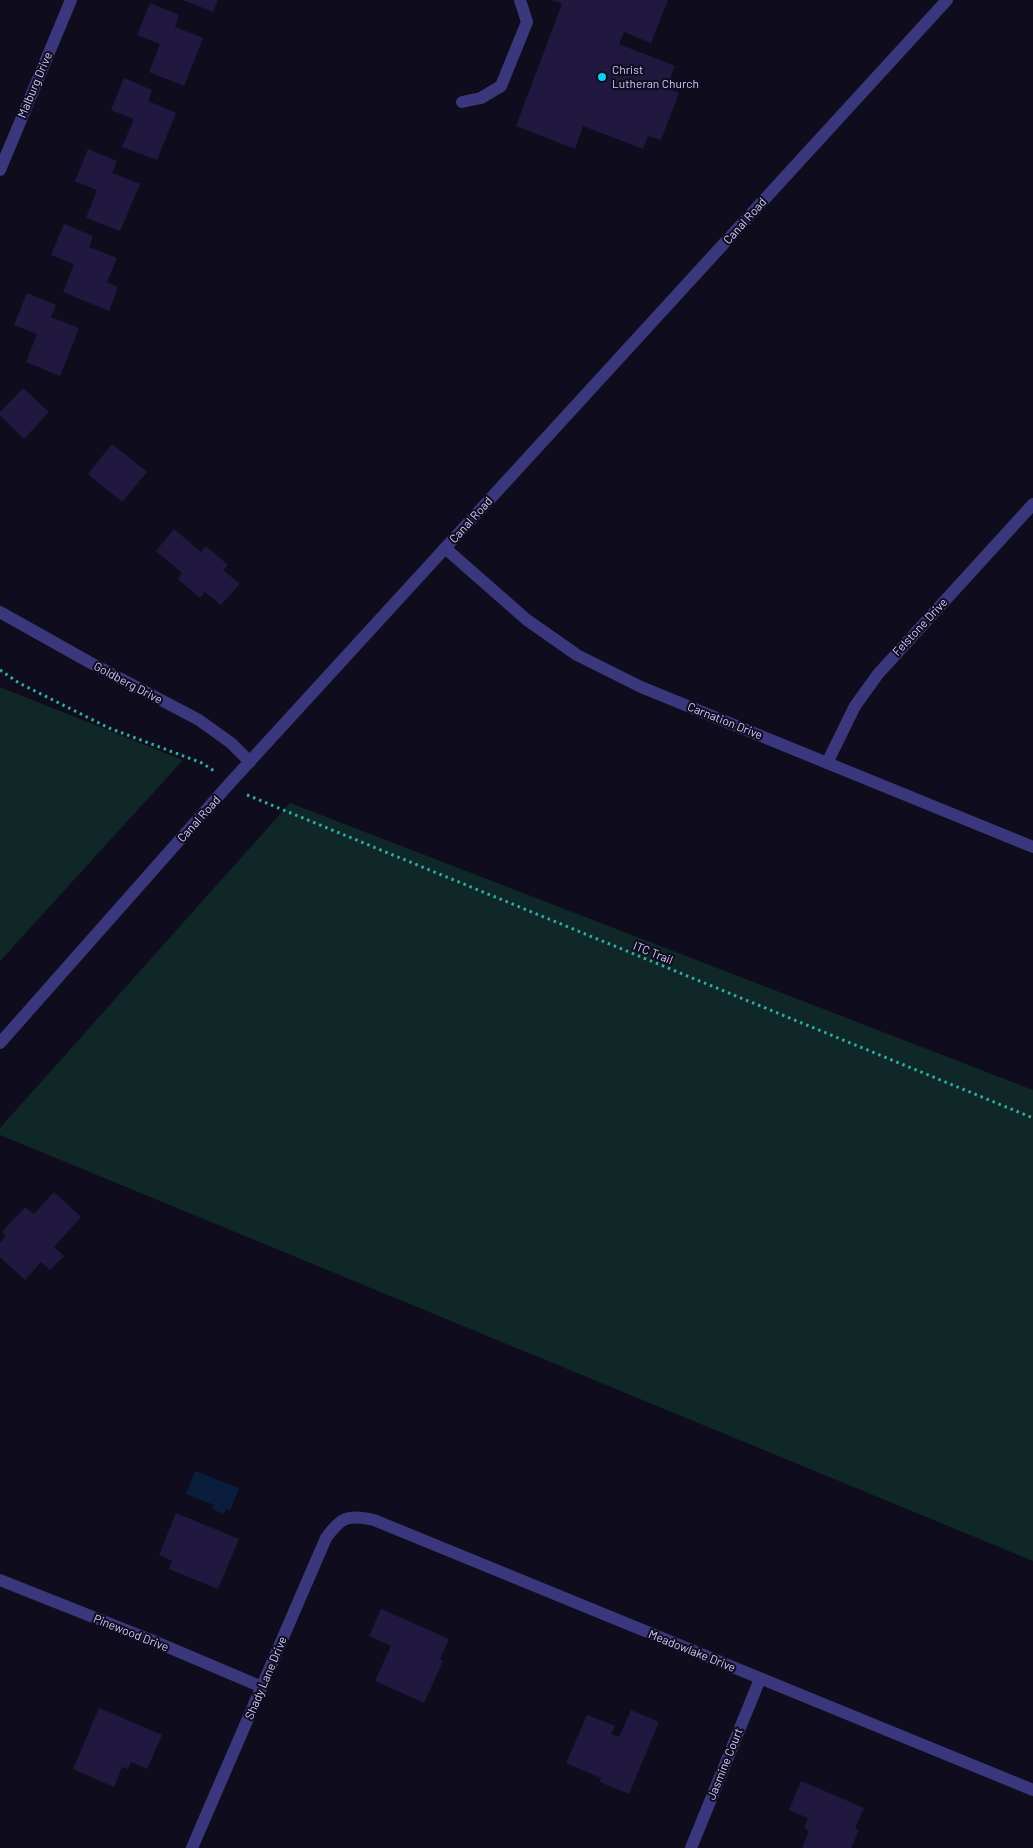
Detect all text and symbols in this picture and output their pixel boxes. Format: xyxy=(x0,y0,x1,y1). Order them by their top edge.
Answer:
street label: Malburg Drive xyxy=(15,50,55,120)
place label: Christ Lutheran Church xyxy=(612,63,699,91)
marker: Christ Lutheran Church xyxy=(596,71,608,83)
street label: Canal Road xyxy=(720,195,770,247)
street label: Canal Road xyxy=(446,494,496,546)
street label: Felstone Drive xyxy=(890,595,950,659)
street label: Goldberg Drive xyxy=(91,659,165,707)
street label: Carnation Drive xyxy=(685,699,765,743)
street label: Canal Road xyxy=(174,793,224,845)
street label: ITC Trail xyxy=(631,939,675,967)
street label: Pinewood Drive xyxy=(91,1611,171,1655)
street label: Meadowlake Drive xyxy=(646,1627,738,1675)
street label: Shady Lane Drive xyxy=(242,1634,290,1722)
street label: Jasmine Court xyxy=(704,1726,746,1802)

